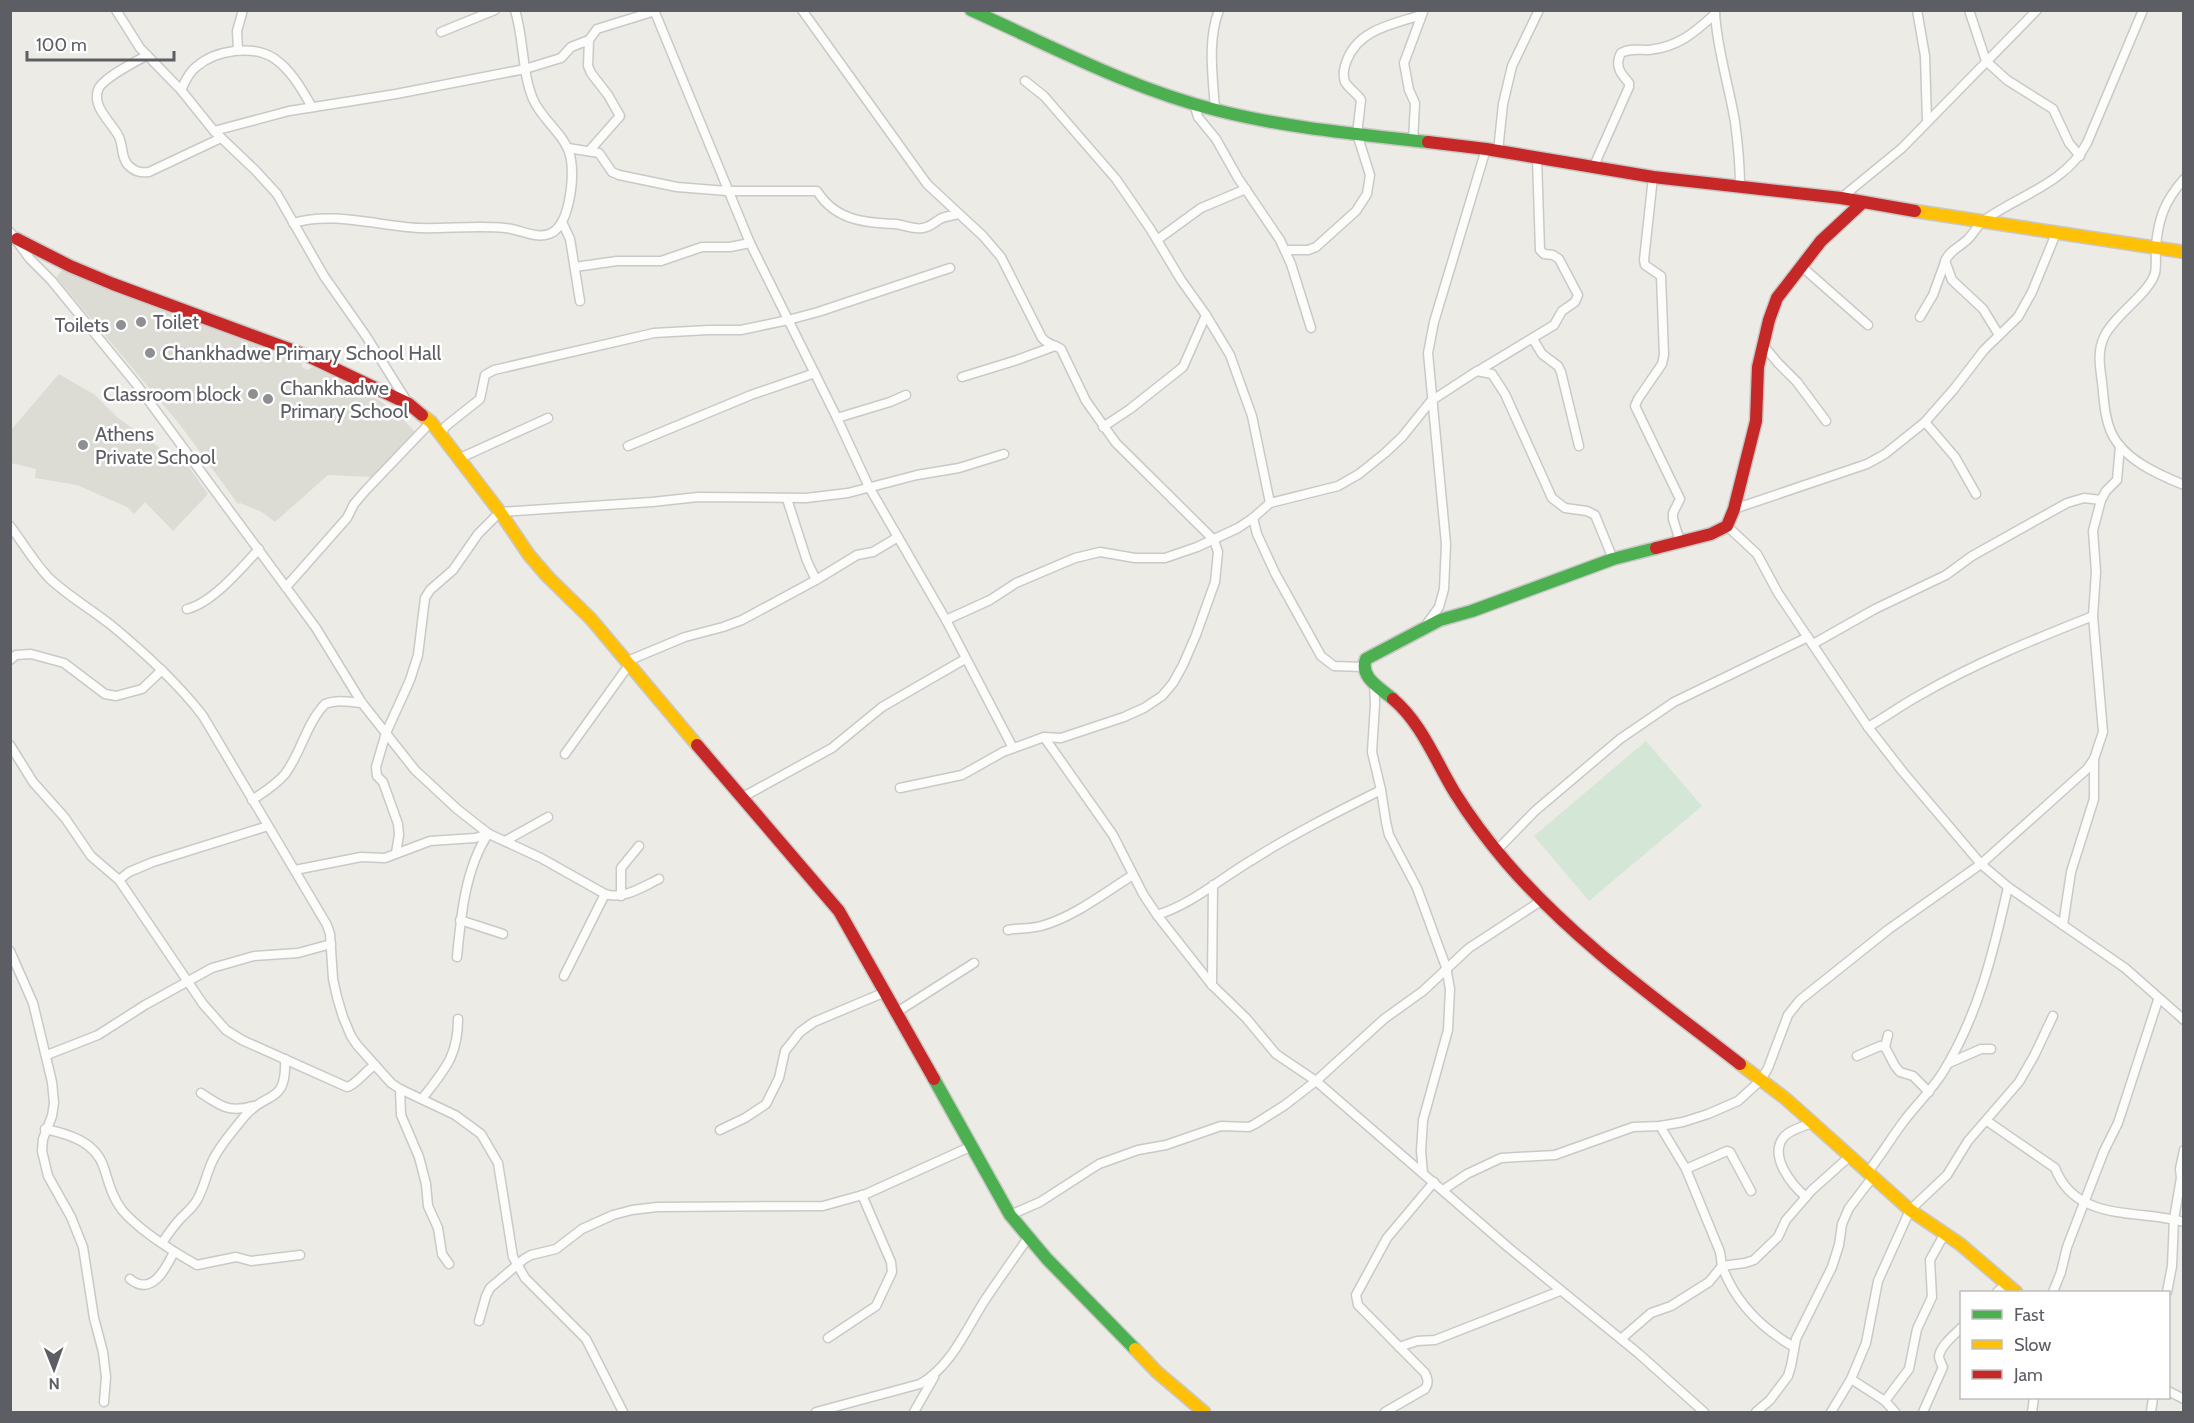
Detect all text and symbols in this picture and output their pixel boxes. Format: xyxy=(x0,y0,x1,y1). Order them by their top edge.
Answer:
scale bar xyxy=(27,24,174,62)
text: 100 m xyxy=(36,34,87,56)
place label: Toilet xyxy=(153,310,199,334)
place label: Toilets xyxy=(55,313,109,337)
marker: Toilet xyxy=(134,315,148,329)
marker: Toilets xyxy=(114,318,128,332)
place label: Chankhadwe Primary School Hall xyxy=(162,341,442,365)
marker: Chankhadwe Primary School Hall xyxy=(143,346,157,360)
place label: Chankhadwe Primary School xyxy=(280,376,408,423)
place label: Classroom block xyxy=(103,382,241,406)
marker: Classroom block xyxy=(246,387,260,401)
marker: Chankhadwe Primary School xyxy=(261,392,275,406)
place label: Athens Private School xyxy=(95,422,216,469)
marker: Athens Private School xyxy=(76,438,90,452)
legend xyxy=(1960,1291,2170,1399)
text: Fast xyxy=(2014,1304,2045,1326)
text: Slow xyxy=(2014,1334,2051,1356)
north arrow xyxy=(24,1339,84,1399)
text: Jam xyxy=(2013,1364,2043,1386)
text: N xyxy=(48,1374,60,1393)

